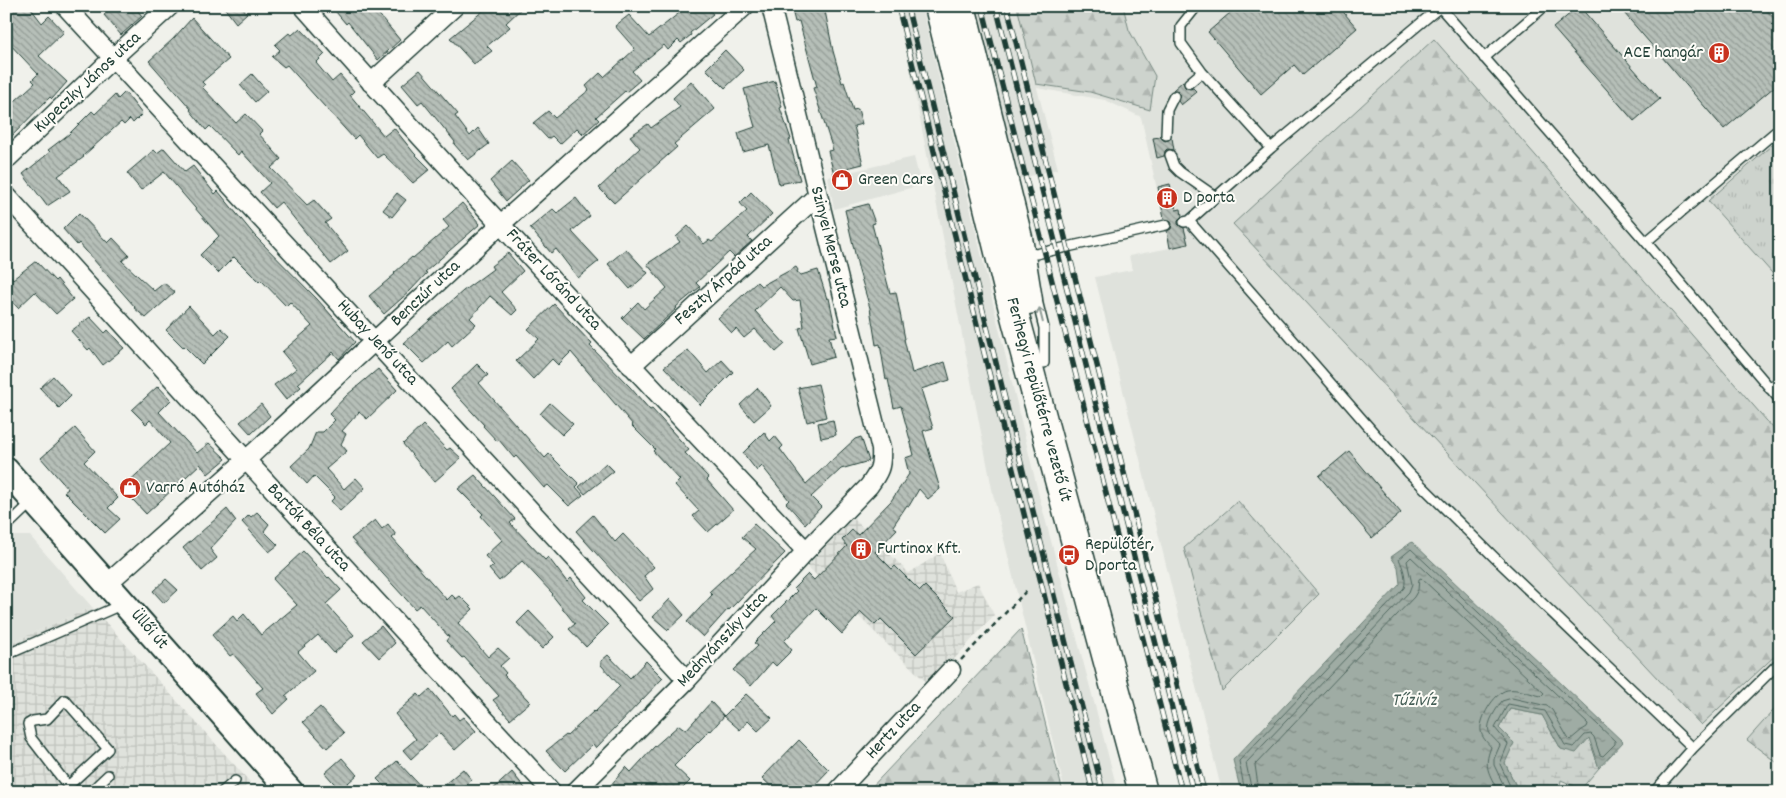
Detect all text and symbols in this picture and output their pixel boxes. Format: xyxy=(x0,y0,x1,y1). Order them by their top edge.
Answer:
street label: Kupeczky János utca xyxy=(29,26,148,139)
place label: ACE hangár xyxy=(1623,41,1703,66)
building icon: ACE hangár xyxy=(1707,41,1731,65)
shop icon: Green Cars xyxy=(830,168,854,192)
place label: Green Cars xyxy=(858,168,934,193)
street label: Szinyei Merse utca xyxy=(803,184,857,311)
building icon: D porta xyxy=(1155,186,1179,210)
place label: D porta xyxy=(1183,186,1235,211)
street label: Fráter Lóránd utca xyxy=(499,224,607,337)
street label: Feszty Árpád utca xyxy=(669,230,779,332)
street label: Benczúr utca xyxy=(385,255,467,333)
street label: Hubay Jenő utca xyxy=(330,294,424,392)
street label: Ferihegyi repülőtérre vezető út xyxy=(999,295,1077,505)
one-way arrow xyxy=(1036,308,1045,324)
shop icon: Varró Autóház xyxy=(118,476,142,500)
place label: Varró Autóház xyxy=(146,476,245,501)
street label: Bartók Béla utca xyxy=(260,478,356,578)
place label: Repülőtér, D porta xyxy=(1085,533,1155,579)
building icon: Furtinox Kft. xyxy=(849,537,873,561)
place label: Furtinox Kft. xyxy=(877,537,961,562)
bus stop icon: Repülőtér, D porta xyxy=(1057,543,1081,567)
street label: Mednyánszky utca xyxy=(672,586,774,694)
street label: Üllői út xyxy=(124,604,174,656)
water label: Tűzivíz xyxy=(1391,688,1437,715)
street label: Hertz utca xyxy=(860,696,928,766)

